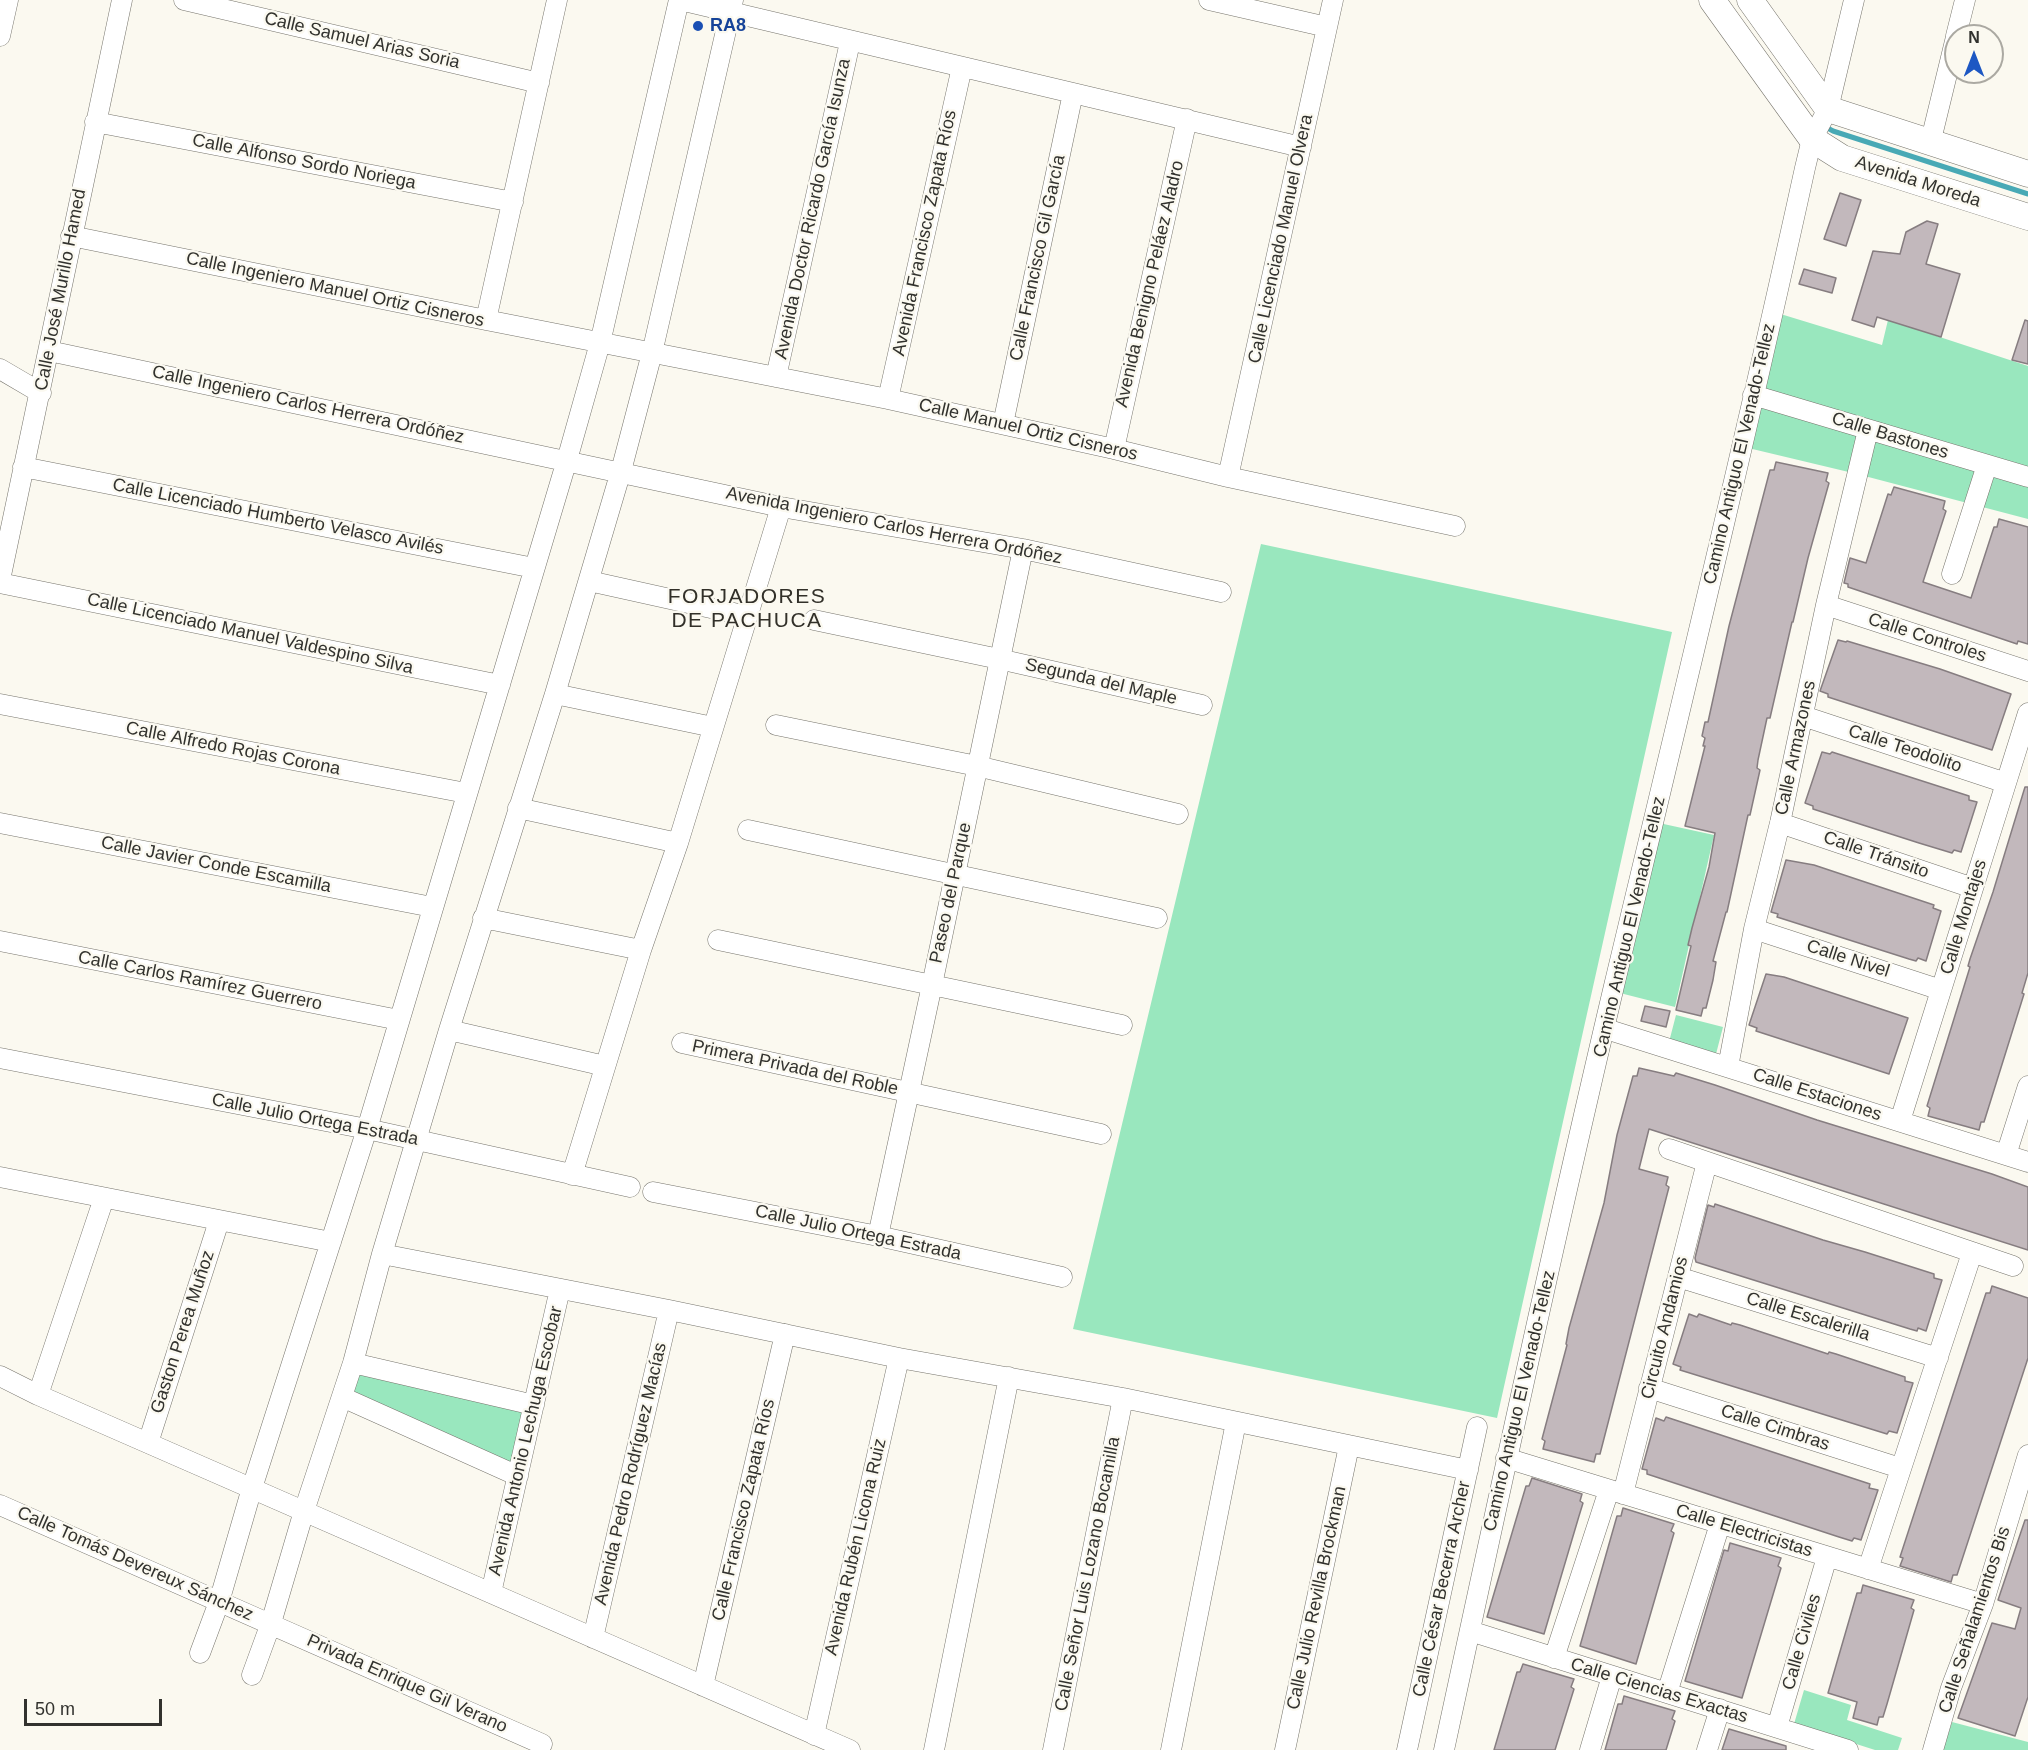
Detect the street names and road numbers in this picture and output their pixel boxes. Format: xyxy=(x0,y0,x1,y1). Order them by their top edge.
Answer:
street label: Calle Samuel Arias Soria xyxy=(262,8,462,74)
street label: Avenida Doctor Ricardo García Isunza xyxy=(771,57,855,361)
street label: Avenida Francisco Zapata Ríos xyxy=(888,108,962,358)
street label: Calle Licenciado Manuel Olvera xyxy=(1244,112,1318,366)
street label: Calle Alfonso Sordo Noriega xyxy=(190,130,418,194)
street label: Avenida Moreda xyxy=(1852,152,1984,212)
street label: Calle Francisco Gil García xyxy=(1006,153,1070,363)
street label: Avenida Benigno Peláez Aladro xyxy=(1111,158,1189,410)
street label: Calle José Murillo Hamed xyxy=(31,187,91,393)
street label: Calle Ingeniero Manuel Ortiz Cisneros xyxy=(184,248,486,332)
street label: Camino Antiguo El Venado-Tellez xyxy=(1699,321,1781,587)
street label: Calle Ingeniero Carlos Herrera Ordóñez xyxy=(150,361,466,449)
street label: Calle Manuel Ortiz Cisneros xyxy=(916,394,1140,466)
street label: Calle Bastones xyxy=(1829,408,1951,464)
street label: Calle Licenciado Humberto Velasco Avilés xyxy=(111,474,445,560)
street label: Avenida Ingeniero Carlos Herrera Ordóñez xyxy=(724,483,1064,569)
street label: Calle Licenciado Manuel Valdespino Silva xyxy=(85,589,415,679)
street label: Calle Controles xyxy=(1865,609,1989,667)
street label: Segunda del Maple xyxy=(1023,654,1179,710)
street label: Calle Armazones xyxy=(1771,679,1821,817)
street label: Calle Alfredo Rojas Corona xyxy=(124,718,342,780)
street label: Calle Teodolito xyxy=(1846,720,1964,778)
street label: Camino Antiguo El Venado-Tellez xyxy=(1589,794,1671,1060)
street label: Paseo del Parque xyxy=(926,821,976,965)
street label: Calle Tránsito xyxy=(1820,827,1932,883)
street label: Calle Javier Conde Escamilla xyxy=(99,832,333,898)
street label: Calle Montajes xyxy=(1936,857,1992,977)
street label: Calle Nivel xyxy=(1804,935,1892,983)
street label: Calle Carlos Ramírez Guerrero xyxy=(76,947,324,1015)
street label: Primera Privada del Roble xyxy=(690,1036,900,1100)
street label: Calle Estaciones xyxy=(1750,1064,1884,1126)
street label: Calle Julio Ortega Estrada xyxy=(210,1089,420,1151)
street label: Calle Julio Ortega Estrada xyxy=(753,1201,963,1265)
street label: Gaston Perea Muñoz xyxy=(146,1248,220,1416)
street label: Circuito Andamios xyxy=(1637,1255,1693,1401)
street label: Camino Antiguo El Venado-Tellez xyxy=(1479,1268,1561,1534)
street label: Calle Escalerilla xyxy=(1744,1288,1872,1346)
street label: Avenida Antonio Lechuga Escobar xyxy=(484,1304,568,1578)
street label: Avenida Pedro Rodríguez Macías xyxy=(590,1341,672,1607)
street label: Calle Francisco Zapata Ríos xyxy=(708,1397,780,1623)
street label: Calle Cimbras xyxy=(1718,1400,1832,1456)
street label: Calle Señor Luis Lozano Bocamilla xyxy=(1051,1435,1125,1713)
street label: Avenida Rubén Licona Ruiz xyxy=(821,1437,891,1657)
street label: Calle César Becerra Archer xyxy=(1409,1479,1475,1699)
street label: Calle Julio Revilla Brockman xyxy=(1283,1484,1351,1712)
street label: Calle Electricistas xyxy=(1673,1500,1815,1562)
street label: Calle Tomás Devereux Sánchez xyxy=(14,1502,256,1626)
street label: Calle Señalamientos Bis xyxy=(1935,1524,2015,1716)
street label: Calle Civiles xyxy=(1778,1591,1826,1693)
street label: Privada Enrique Gil Verano xyxy=(303,1630,511,1738)
street label: Calle Ciencias Exactas xyxy=(1568,1654,1750,1728)

